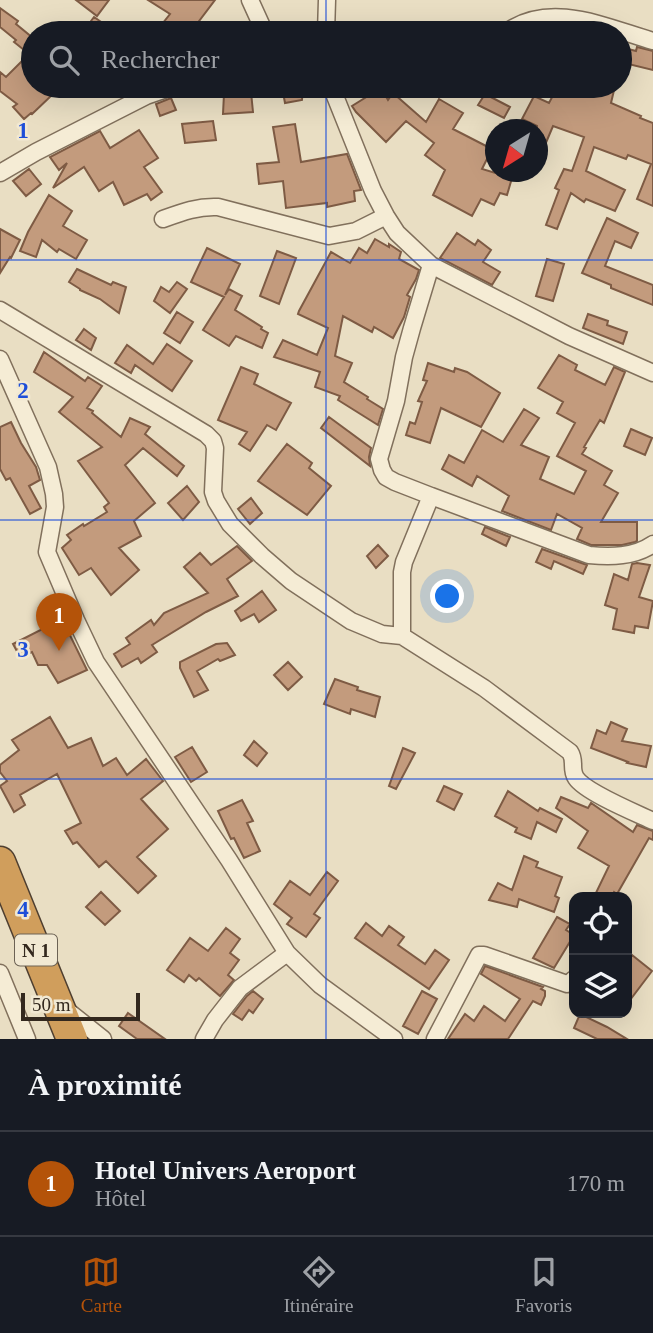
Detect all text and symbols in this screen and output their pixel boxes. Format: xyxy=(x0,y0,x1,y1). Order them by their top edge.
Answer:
search box xyxy=(21,21,632,98)
icon: search xyxy=(45,41,83,79)
text: Rechercher xyxy=(101,45,219,74)
text: 1 xyxy=(17,118,29,143)
north arrow xyxy=(485,119,548,182)
text: 2 xyxy=(17,378,29,403)
your location xyxy=(430,579,464,613)
pin: 1 xyxy=(36,593,82,651)
text: 3 xyxy=(17,637,29,662)
map controls xyxy=(569,892,632,1018)
button: locate xyxy=(569,892,632,955)
text: 4 xyxy=(17,897,29,922)
road number: N 1 xyxy=(15,934,57,966)
button: layers xyxy=(569,955,632,1018)
scale bar xyxy=(21,990,140,1022)
text: 50 m xyxy=(32,994,71,1015)
text: À proximité xyxy=(28,1068,182,1101)
text: Hotel Univers Aeroport xyxy=(95,1156,356,1185)
text: 1 xyxy=(45,1171,57,1196)
text: 170 m xyxy=(567,1171,625,1196)
text: Hôtel xyxy=(95,1186,146,1211)
tab: Carte xyxy=(81,1253,122,1317)
tab: Itinéraire xyxy=(284,1253,353,1317)
tab: Favoris xyxy=(515,1253,572,1317)

